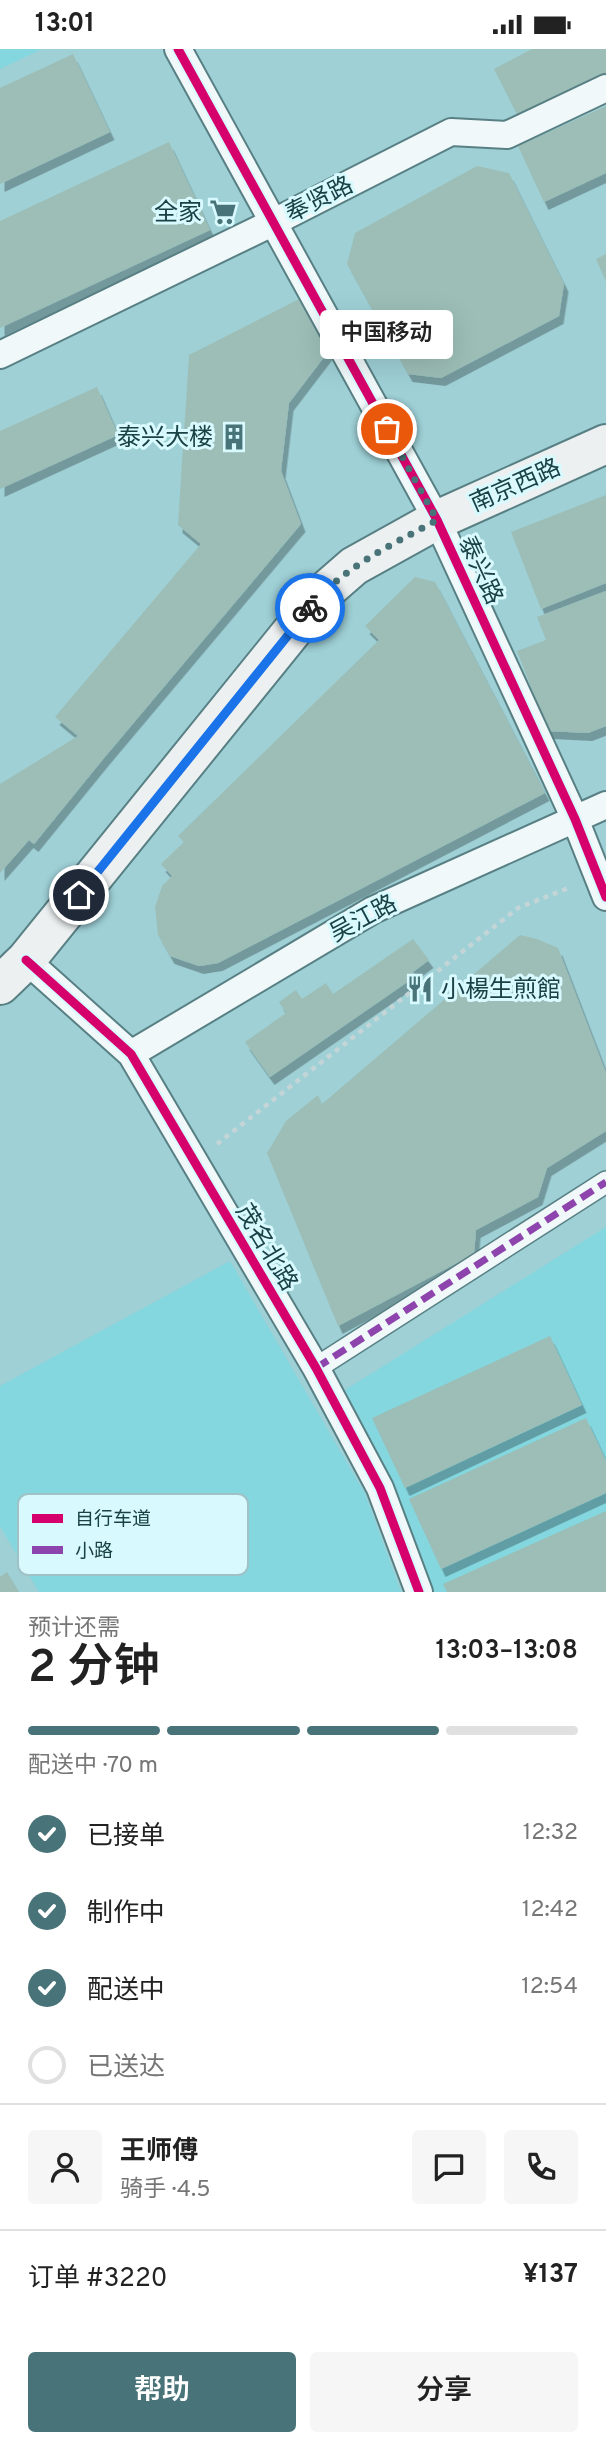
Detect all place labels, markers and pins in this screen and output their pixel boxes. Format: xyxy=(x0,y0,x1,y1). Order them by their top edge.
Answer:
supermarket icon: 全家 xyxy=(208,197,238,227)
place label: 全家 xyxy=(154,199,202,229)
callout: 中国移动 xyxy=(320,310,453,359)
pin xyxy=(357,399,417,459)
building icon: 泰兴大楼 xyxy=(219,422,249,452)
place label: 泰兴大楼 xyxy=(117,424,213,454)
pin xyxy=(49,865,109,925)
restaurant icon: 小楊生煎館 xyxy=(405,974,435,1004)
place label: 小楊生煎館 xyxy=(441,976,561,1006)

